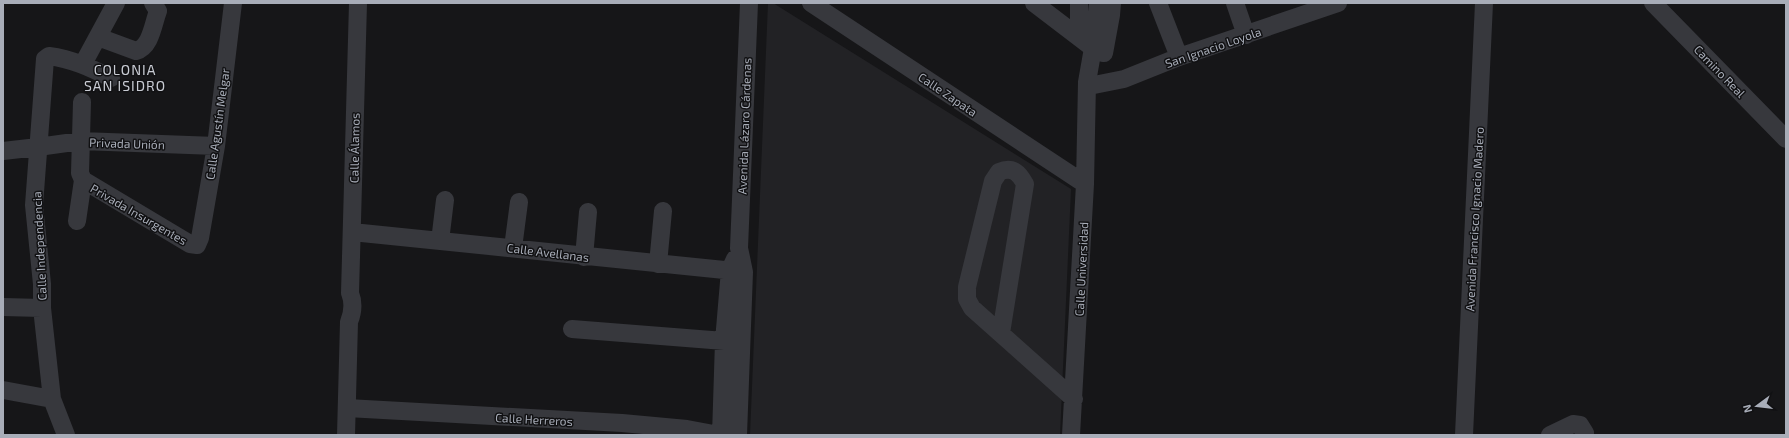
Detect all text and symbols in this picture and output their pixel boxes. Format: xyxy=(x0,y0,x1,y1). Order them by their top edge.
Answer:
street label: San Ignacio Loyola xyxy=(1163,24,1263,70)
street label: Camino Real xyxy=(1692,42,1749,100)
street label: Avenida Lázaro Cárdenas xyxy=(735,57,753,195)
district label: COLONIA SAN ISIDRO xyxy=(84,61,166,94)
street label: Calle Agustín Melgar xyxy=(202,67,232,181)
street label: Calle Zapata xyxy=(916,69,980,119)
street label: Calle Álamos xyxy=(346,113,362,183)
street label: Avenida Francisco Ignacio Madero xyxy=(1462,126,1486,312)
street label: Privada Unión xyxy=(89,135,165,151)
street label: Privada Insurgentes xyxy=(88,181,190,247)
street label: Calle Independencia xyxy=(29,191,49,301)
street label: Calle Universidad xyxy=(1072,221,1090,317)
street label: Calle Avellanas xyxy=(506,240,590,264)
north arrow xyxy=(1737,386,1777,426)
text: N xyxy=(1740,403,1754,414)
street label: Calle Herreros xyxy=(495,410,573,428)

